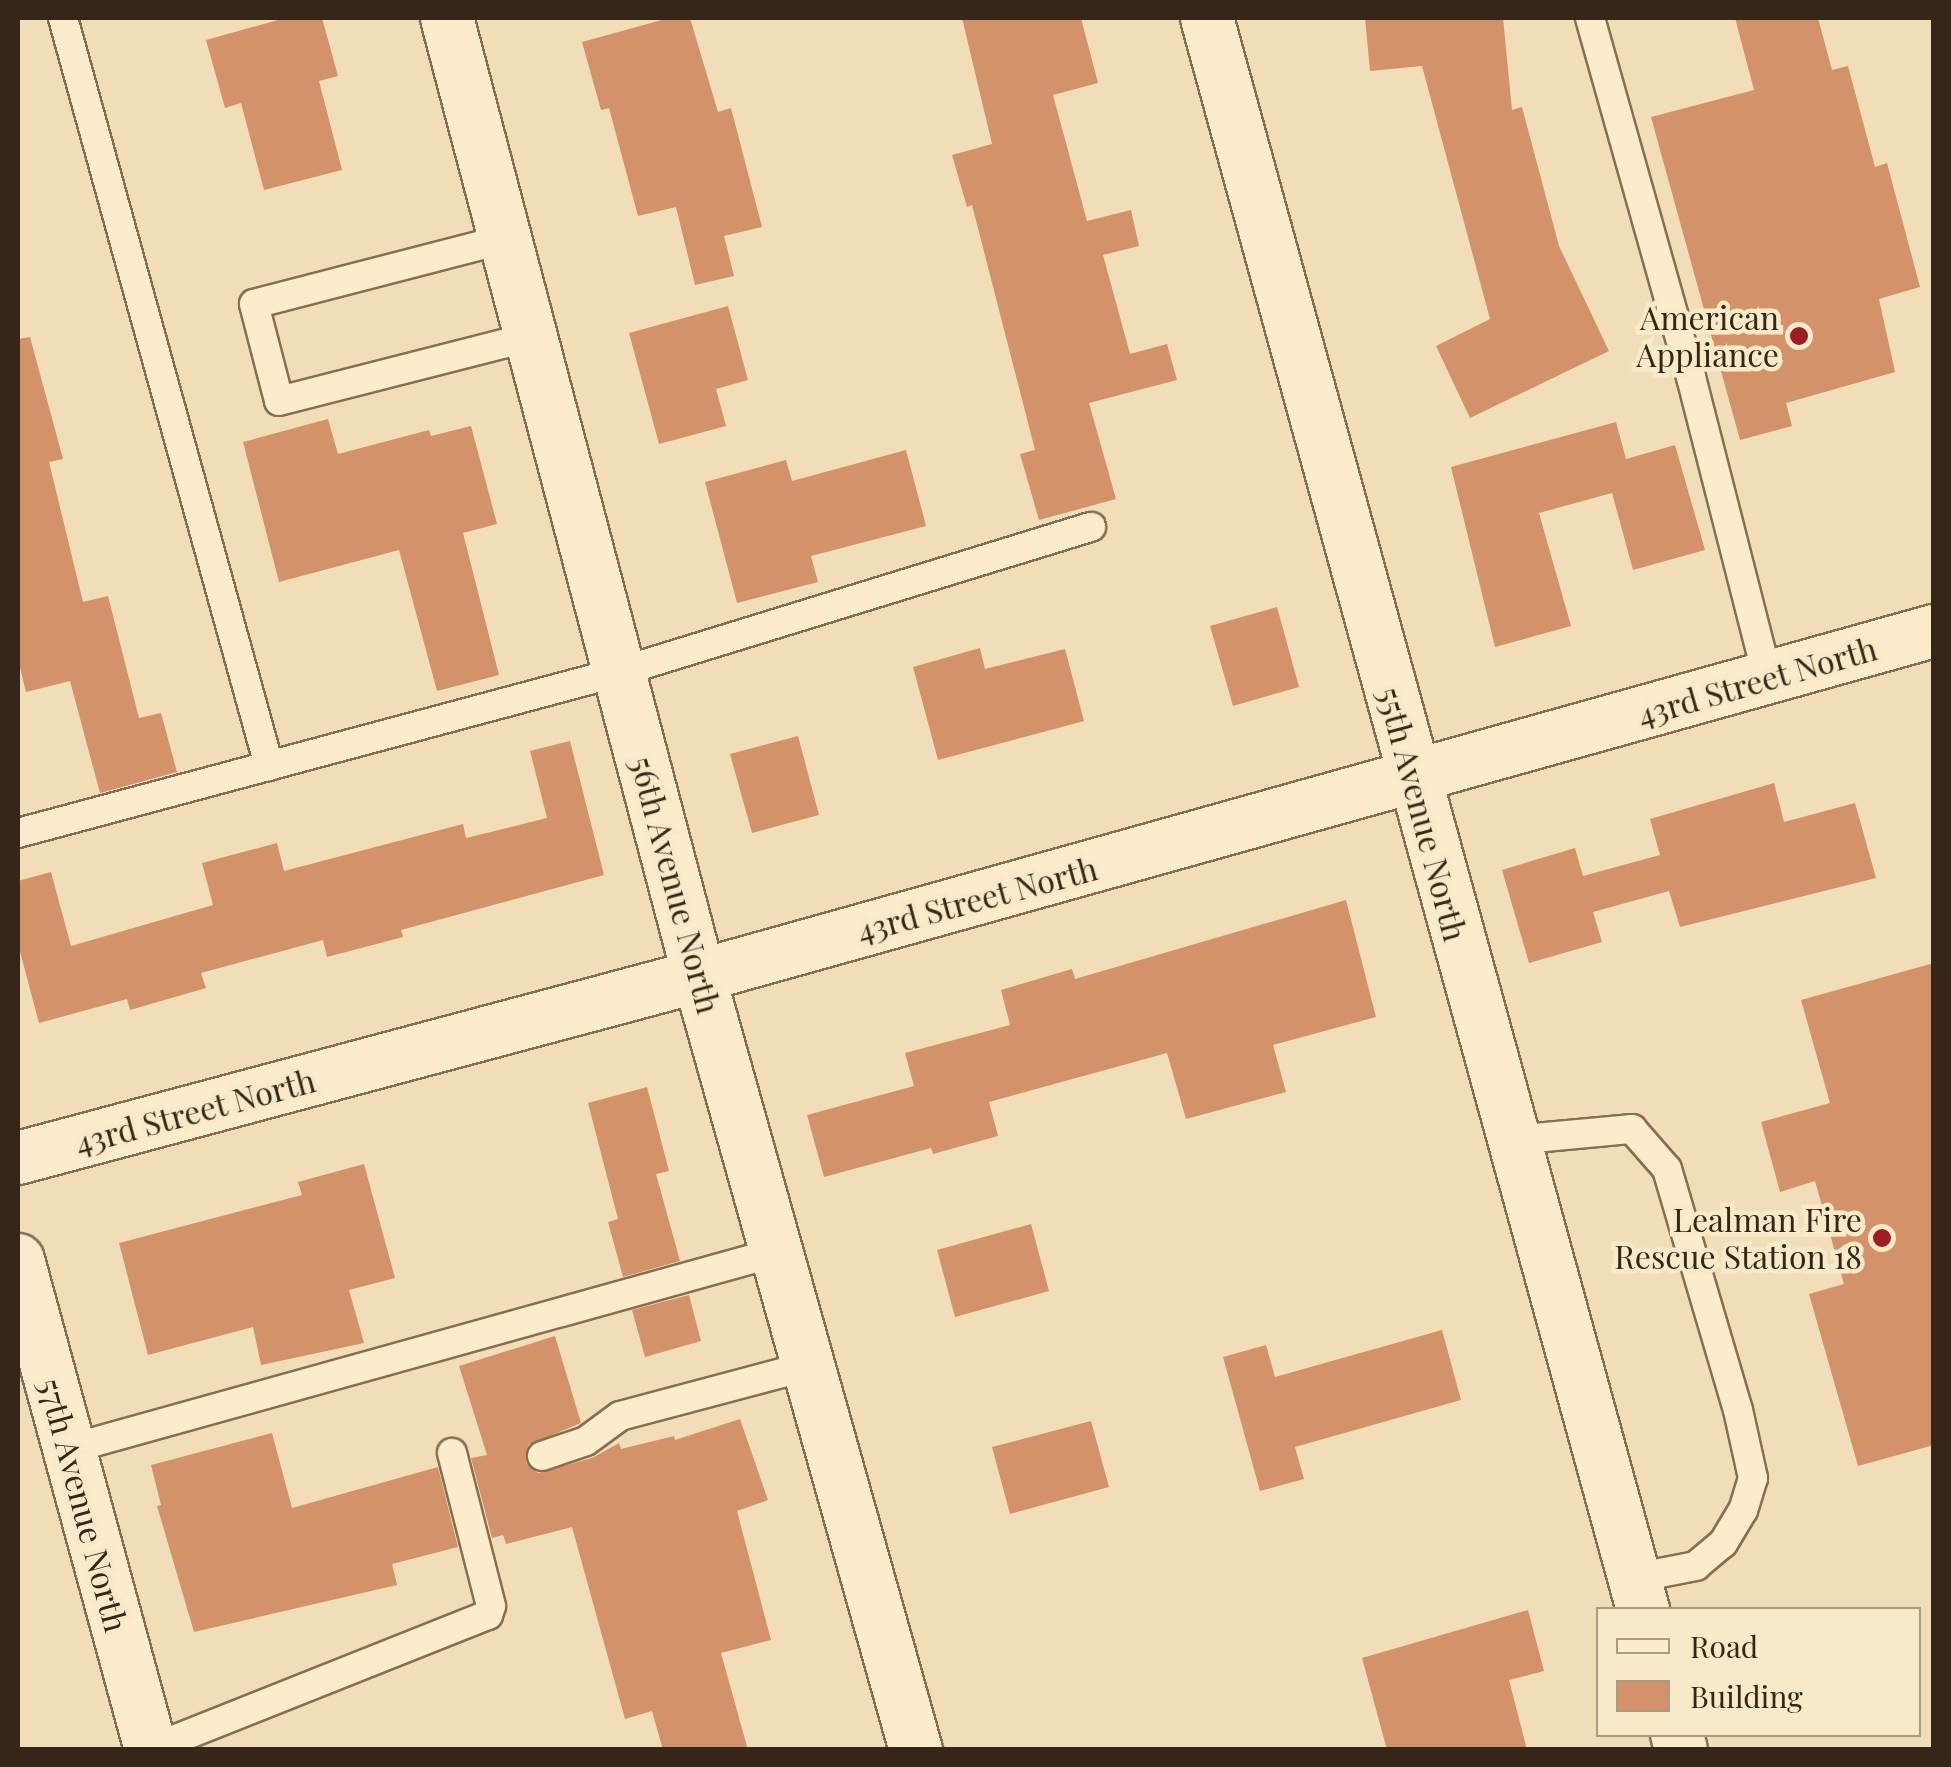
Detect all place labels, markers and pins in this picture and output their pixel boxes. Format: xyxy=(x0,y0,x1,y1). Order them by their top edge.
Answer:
place label: American Appliance xyxy=(1636,299,1779,374)
marker: American Appliance xyxy=(1788,325,1810,347)
place label: Lealman Fire Rescue Station 18 xyxy=(1614,1201,1862,1276)
marker: Lealman Fire Rescue Station 18 xyxy=(1871,1227,1893,1249)

